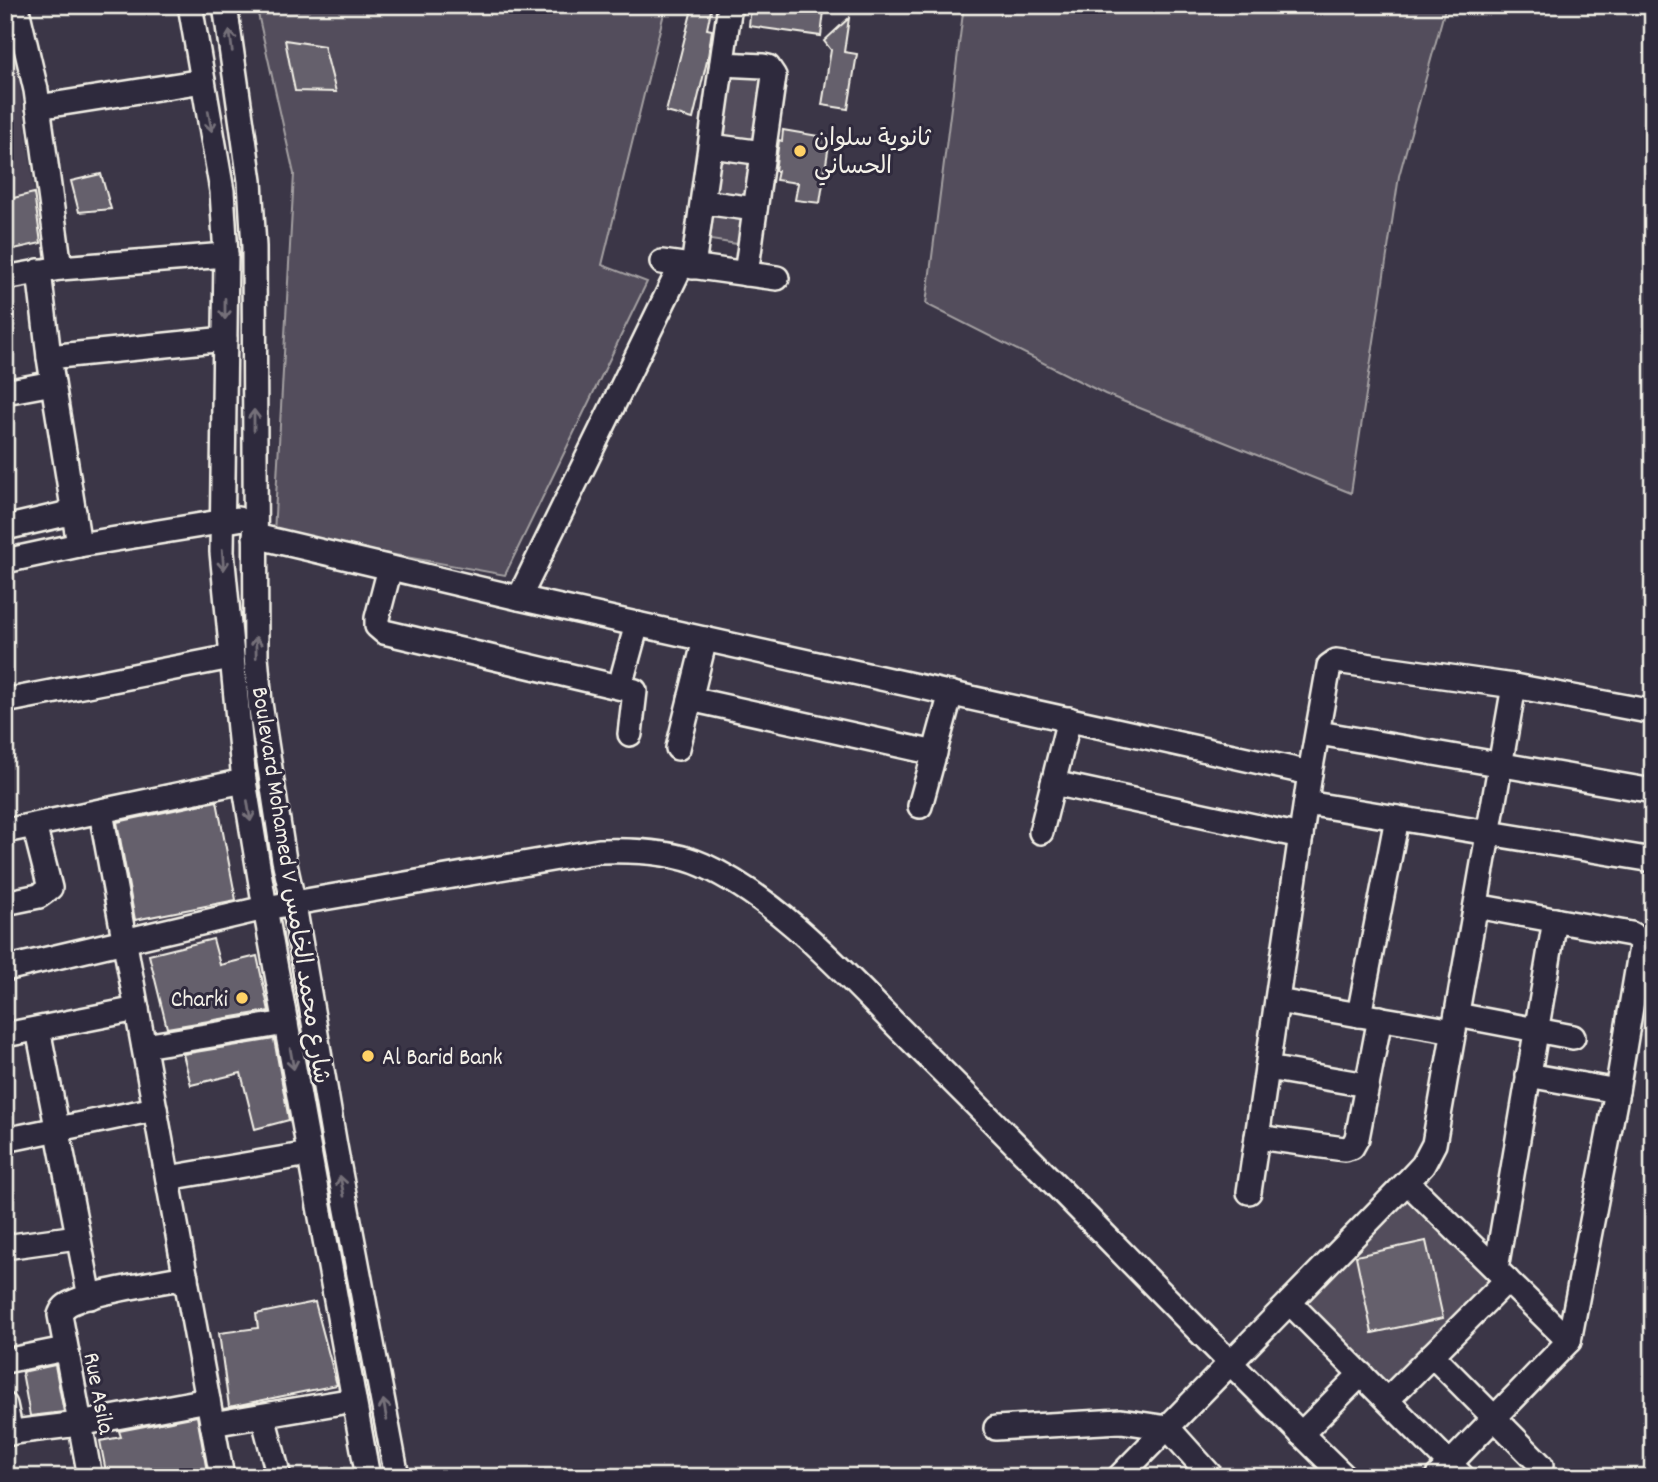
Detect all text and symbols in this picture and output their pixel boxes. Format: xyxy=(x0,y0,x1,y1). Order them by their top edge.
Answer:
one-way arrow xyxy=(224,30,237,53)
one-way arrow xyxy=(204,109,217,132)
place label: ثانوية سلوان الحساني xyxy=(814,123,932,186)
marker: ثانوية سلوان الحساني xyxy=(792,143,808,159)
one-way arrow xyxy=(218,297,232,320)
one-way arrow xyxy=(247,409,261,432)
one-way arrow xyxy=(217,549,230,571)
one-way arrow xyxy=(249,636,263,659)
street label: Boulevard Mohamed V شارع محمد الخامس xyxy=(241,685,337,1086)
one-way arrow xyxy=(243,799,256,822)
place label: Charki xyxy=(171,984,228,1018)
marker: Charki xyxy=(234,990,250,1006)
place label: Al Barid Bank xyxy=(382,1042,503,1076)
one-way arrow xyxy=(286,1047,299,1070)
marker: Al Barid Bank xyxy=(360,1048,376,1064)
one-way arrow xyxy=(335,1175,349,1198)
street label: Rue Asila xyxy=(72,1350,122,1438)
one-way arrow xyxy=(378,1399,391,1422)

